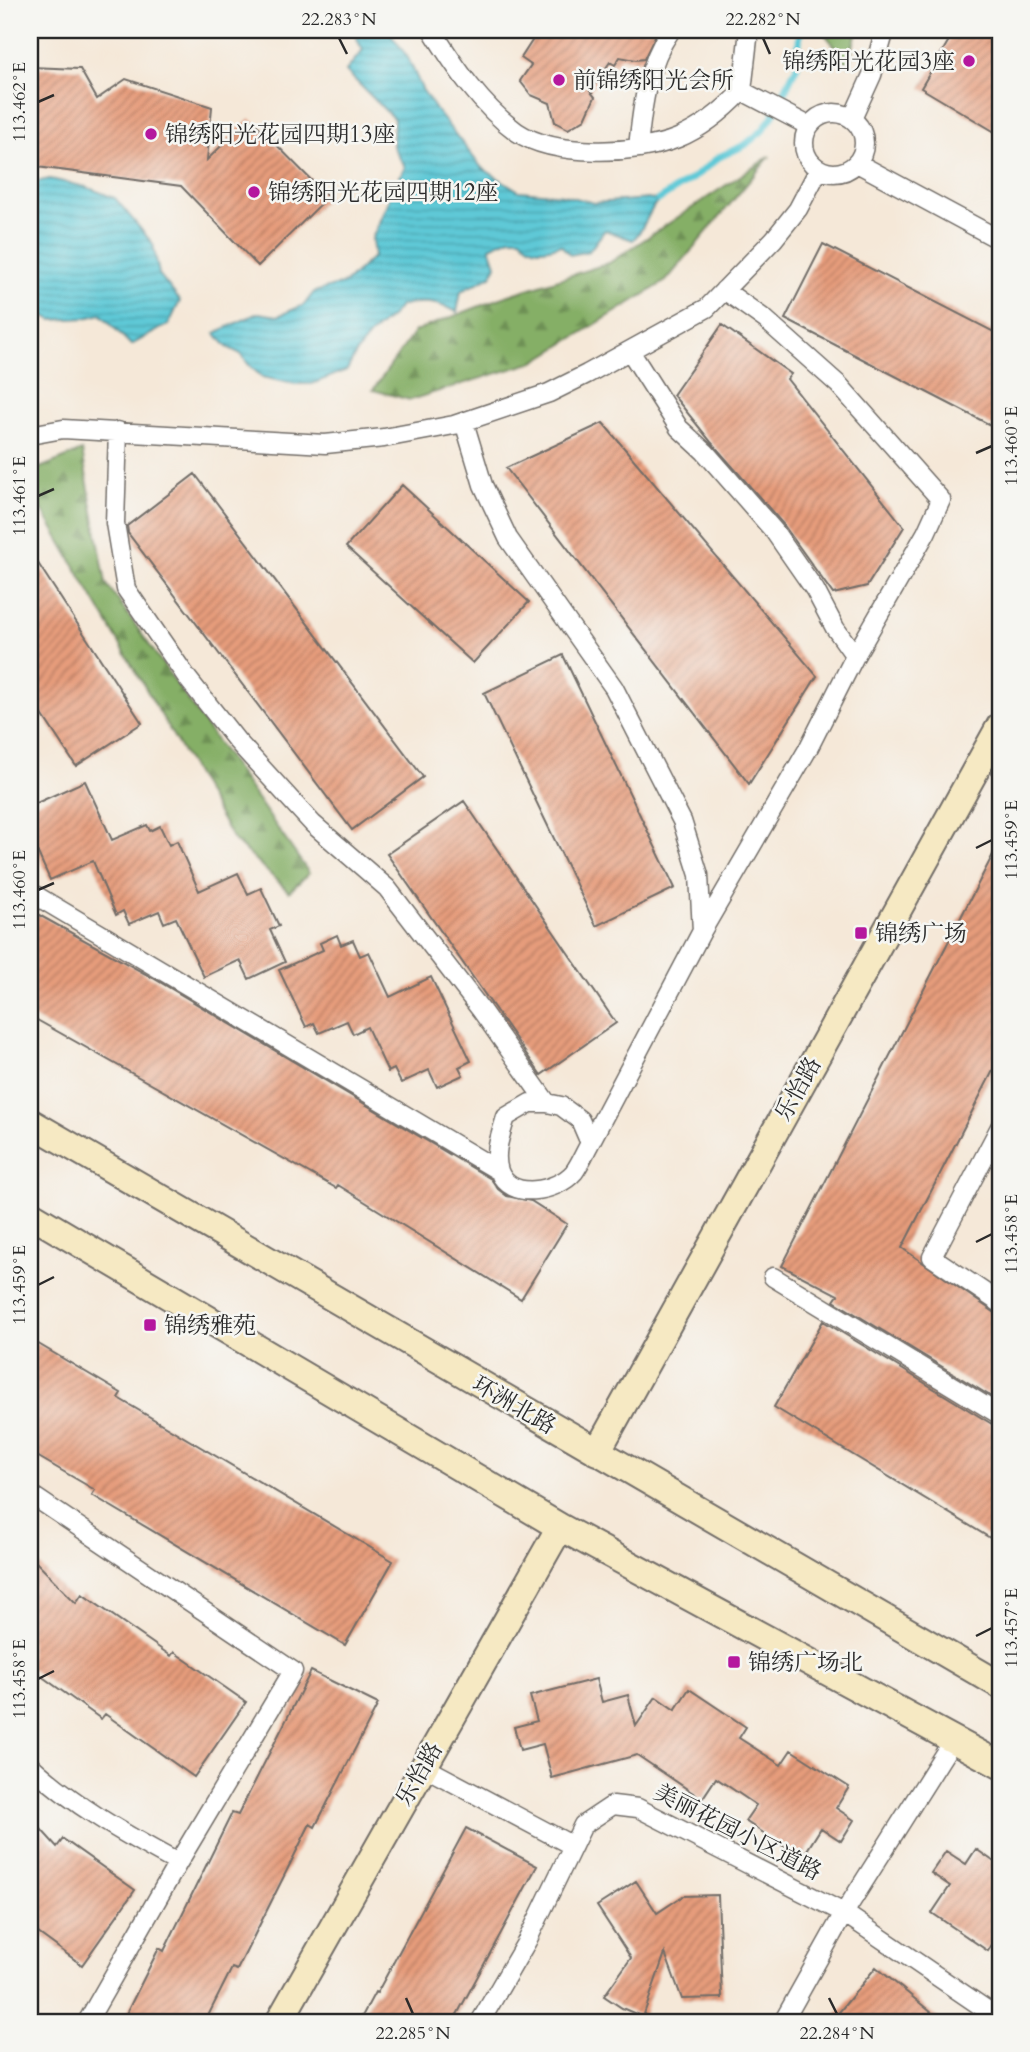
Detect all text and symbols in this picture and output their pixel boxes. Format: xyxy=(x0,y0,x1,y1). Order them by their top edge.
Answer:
text: 22.283°N xyxy=(301,7,377,32)
text: 22.282°N xyxy=(725,7,801,32)
place label: 锦绣阳光花园3座 xyxy=(782,46,955,77)
marker: 锦绣阳光花园3座 xyxy=(961,53,977,69)
text: 113.462°E xyxy=(7,62,32,142)
place label: 前锦绣阳光会所 xyxy=(573,65,734,96)
marker: 前锦绣阳光会所 xyxy=(551,72,567,88)
place label: 锦绣阳光花园四期13座 xyxy=(165,119,396,150)
marker: 锦绣阳光花园四期13座 xyxy=(143,126,159,142)
place label: 锦绣阳光花园四期12座 xyxy=(268,177,499,208)
marker: 锦绣阳光花园四期12座 xyxy=(246,184,262,200)
text: 113.460°E xyxy=(999,406,1024,486)
text: 113.461°E xyxy=(7,456,32,536)
text: 113.459°E xyxy=(999,800,1024,880)
text: 113.460°E xyxy=(7,850,32,930)
place label: 锦绣广场 xyxy=(875,918,967,949)
marker: 锦绣广场 xyxy=(853,925,869,941)
street label: 乐怡路 xyxy=(768,1051,828,1127)
text: 113.458°E xyxy=(999,1194,1024,1274)
text: 113.459°E xyxy=(7,1245,32,1325)
place label: 锦绣雅苑 xyxy=(164,1310,256,1341)
marker: 锦绣雅苑 xyxy=(142,1317,158,1333)
street label: 环洲北路 xyxy=(466,1369,562,1441)
text: 113.457°E xyxy=(999,1588,1024,1668)
text: 113.458°E xyxy=(7,1639,32,1719)
place label: 锦绣广场北 xyxy=(748,1647,863,1678)
marker: 锦绣广场北 xyxy=(726,1654,742,1670)
street label: 乐怡路 xyxy=(388,1736,450,1812)
street label: 美丽花园小区道路 xyxy=(649,1776,827,1888)
text: 22.285°N xyxy=(375,2021,451,2046)
text: 22.284°N xyxy=(799,2021,875,2046)

